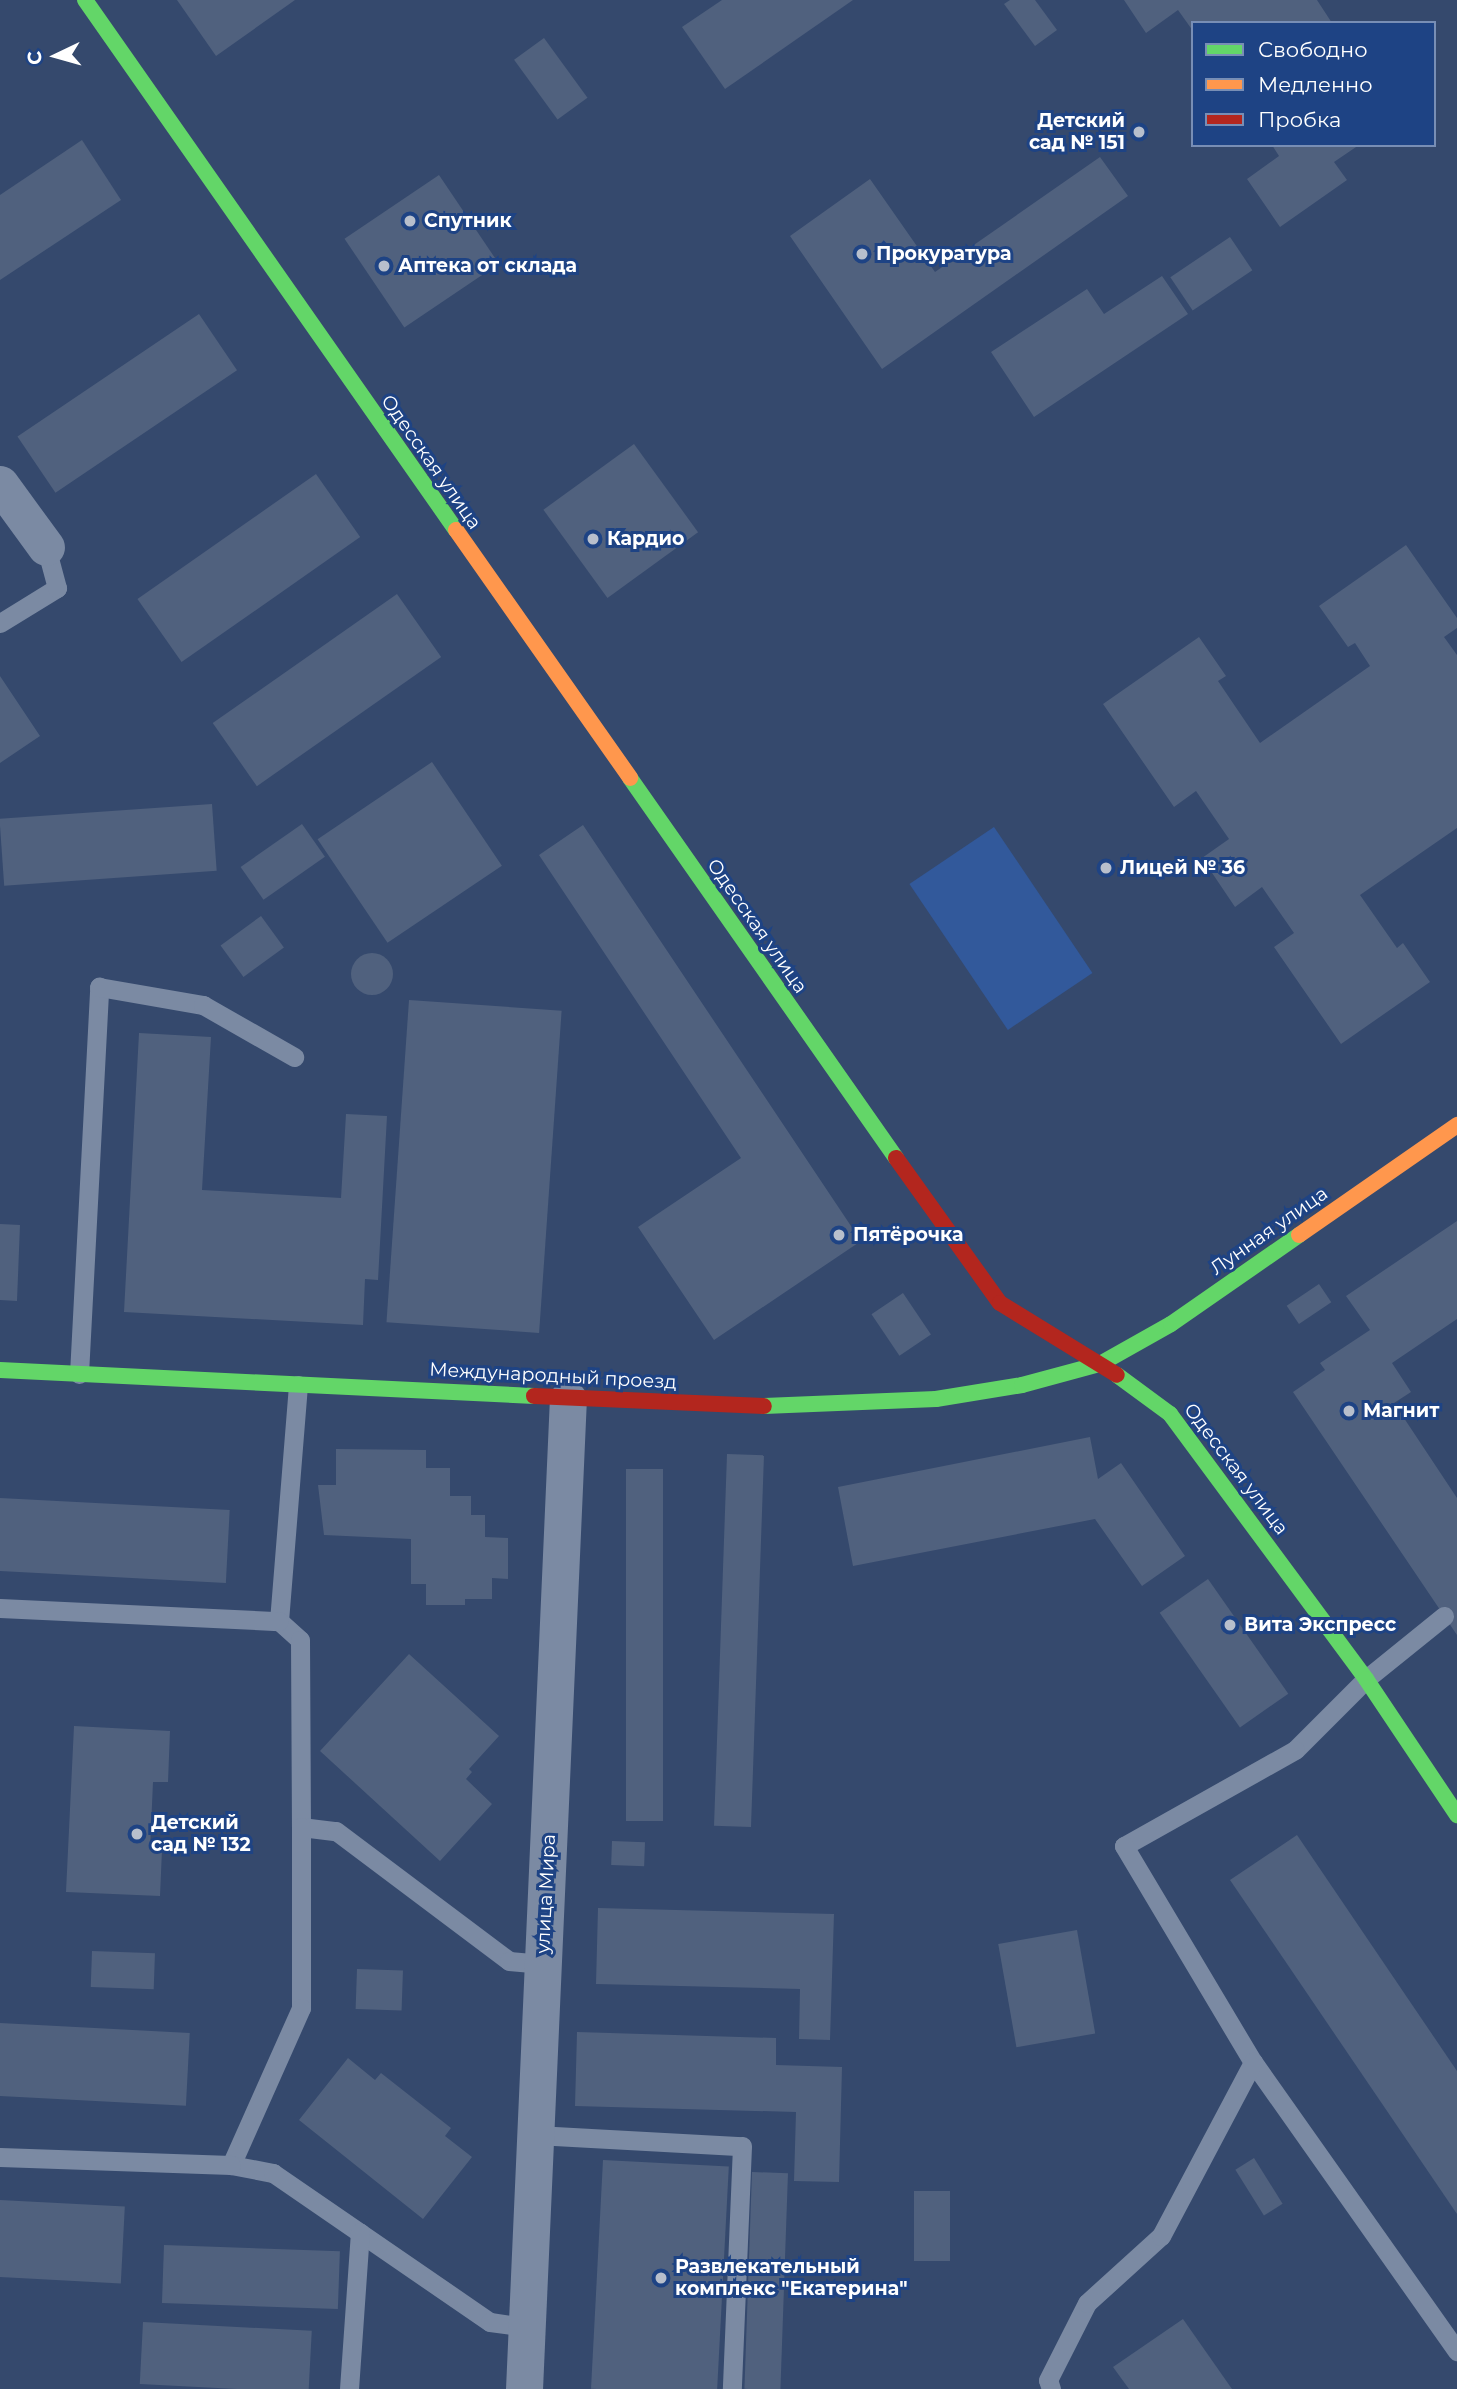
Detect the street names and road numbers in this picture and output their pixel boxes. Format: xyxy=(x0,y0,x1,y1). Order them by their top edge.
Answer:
street label: Одесская улица xyxy=(376,390,486,534)
street label: Одесская улица xyxy=(702,854,812,998)
street label: Лунная улица xyxy=(1206,1182,1332,1280)
street label: Международный проезд xyxy=(429,1358,677,1394)
street label: Одесская улица xyxy=(1179,1399,1293,1539)
street label: улица Мира xyxy=(531,1834,561,1954)

